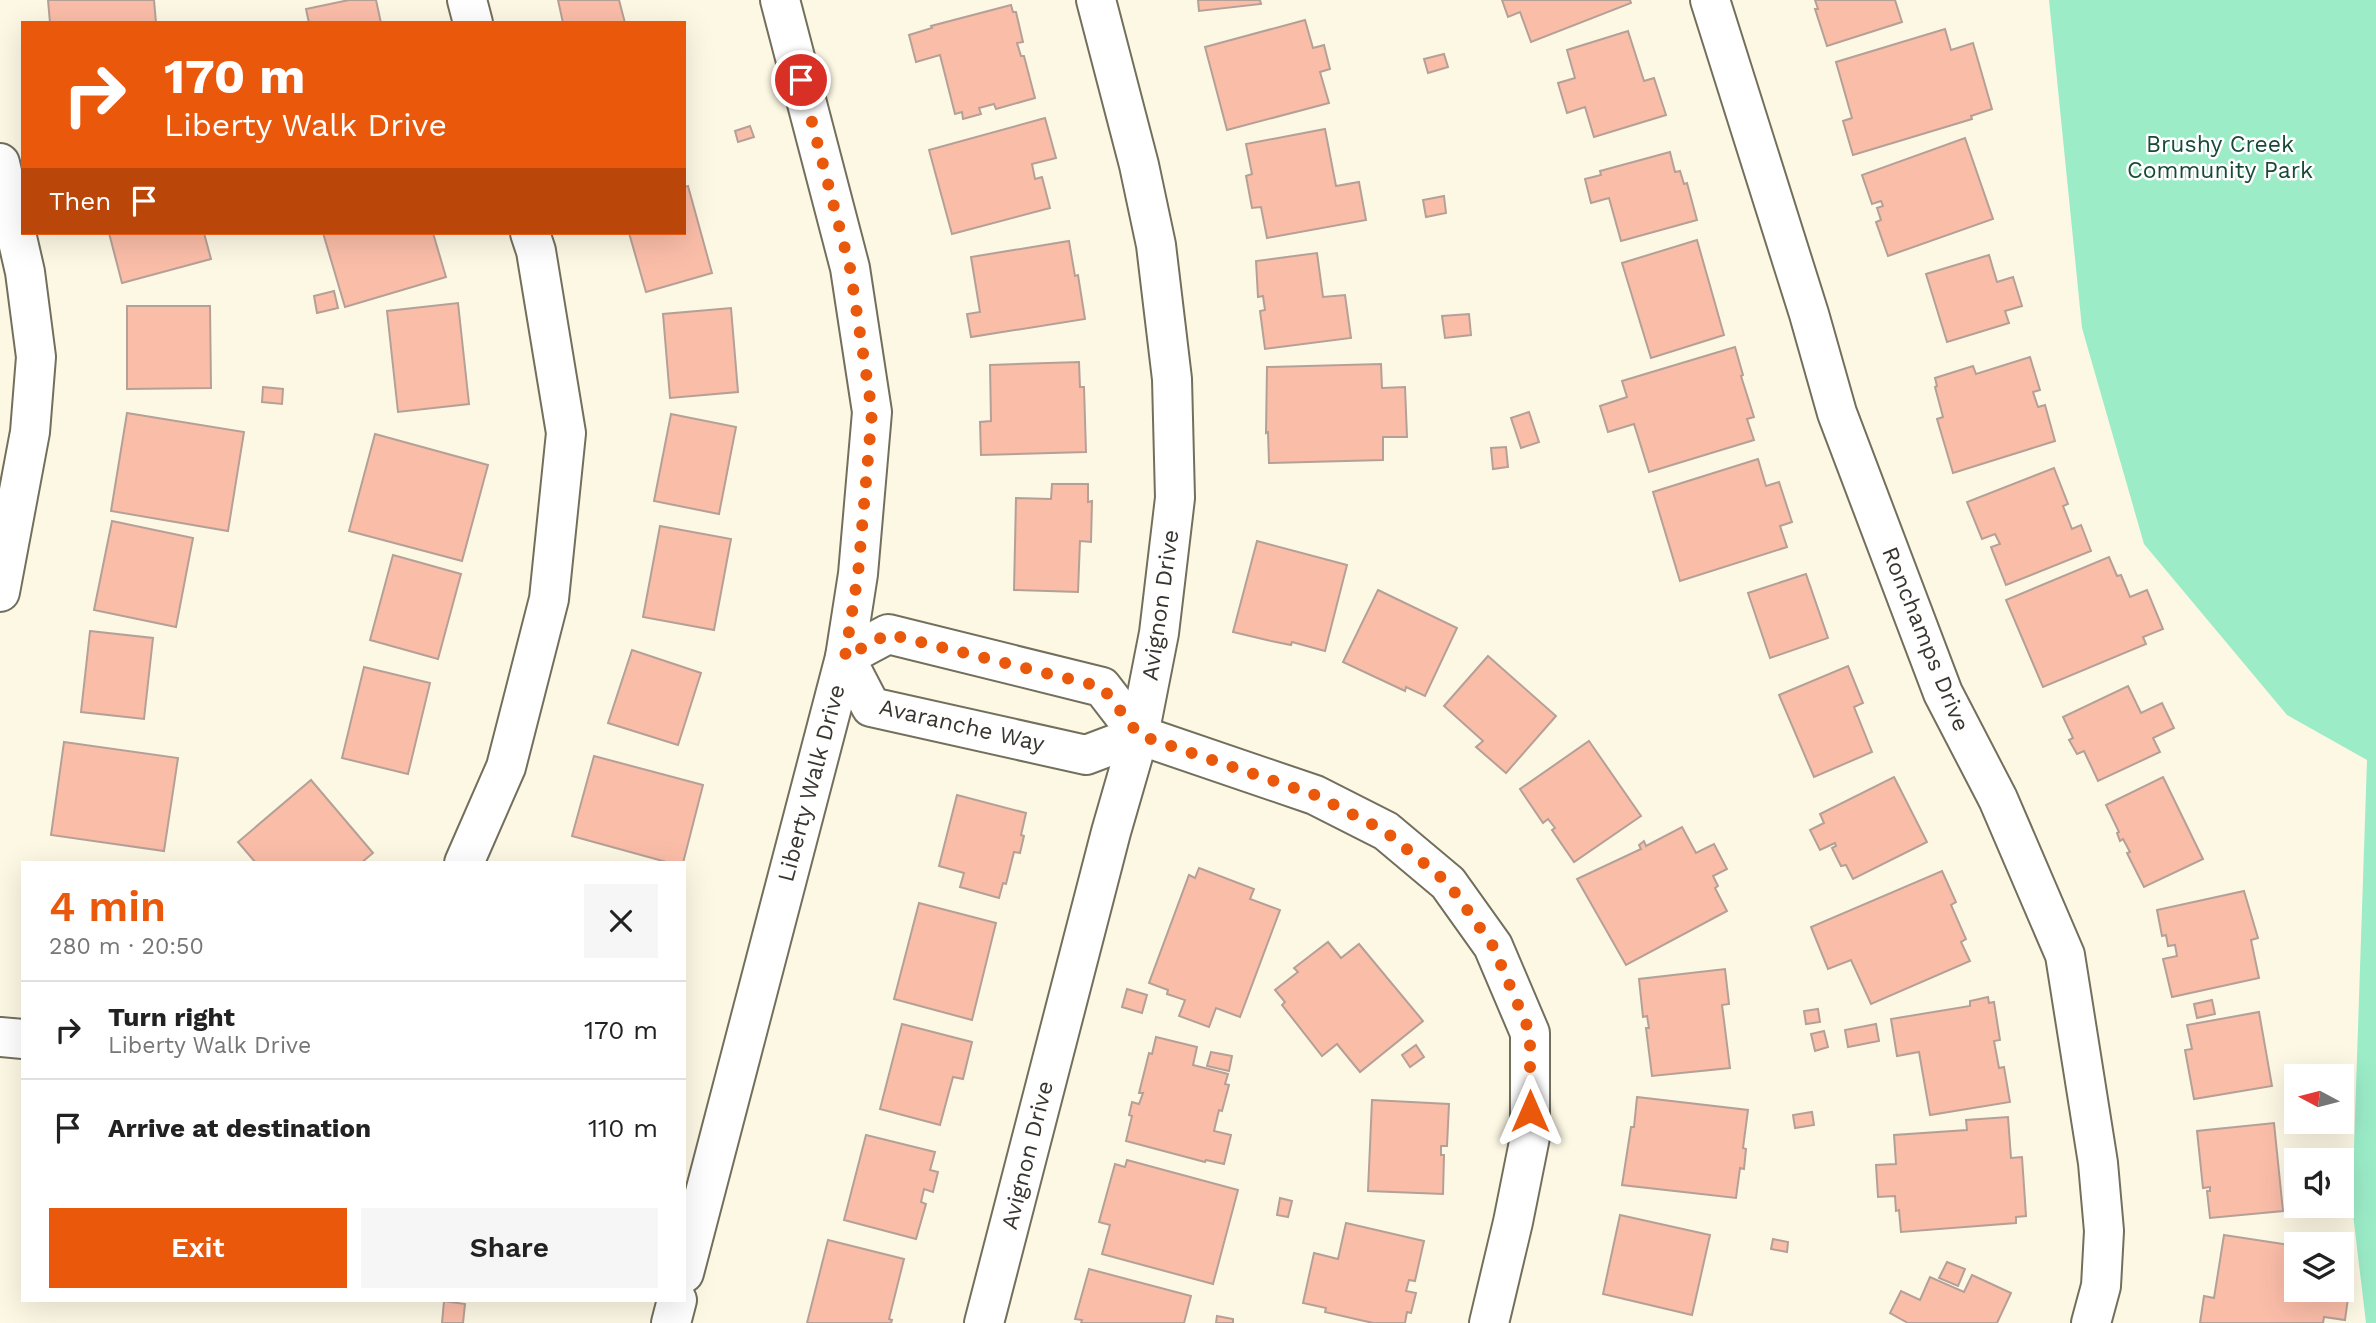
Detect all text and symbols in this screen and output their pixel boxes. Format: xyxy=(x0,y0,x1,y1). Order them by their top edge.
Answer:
text: 170 m xyxy=(164,47,305,105)
icon: right xyxy=(49,49,140,140)
pin xyxy=(771,50,831,110)
icon: arrive xyxy=(782,61,820,99)
text: Liberty Walk Drive xyxy=(164,106,447,144)
park label: Brushy Creek Community Park xyxy=(2127,131,2313,184)
icon: arrive xyxy=(125,182,163,220)
text: Then xyxy=(49,186,111,216)
street label: Avignon Drive xyxy=(1137,528,1184,682)
street label: Ronchamps Drive xyxy=(1876,543,1975,735)
street label: Liberty Walk Drive xyxy=(772,681,851,885)
street label: Avaranche Way xyxy=(877,693,1047,758)
text: 4 min xyxy=(49,882,166,931)
button: close xyxy=(584,884,658,958)
text: 280 m · 20:50 xyxy=(49,933,204,960)
text: Turn right xyxy=(108,1002,235,1032)
icon: right xyxy=(49,1011,87,1049)
text: 170 m xyxy=(584,1015,658,1045)
text: Liberty Walk Drive xyxy=(108,1032,311,1059)
north arrow xyxy=(2284,1064,2354,1134)
map controls xyxy=(2284,1064,2354,1302)
position arrow xyxy=(1493,1074,1567,1148)
street label: Avignon Drive xyxy=(996,1078,1059,1232)
icon: arrive xyxy=(49,1109,87,1147)
text: Arrive at destination xyxy=(108,1113,371,1143)
text: 110 m xyxy=(588,1113,658,1143)
button: sound xyxy=(2284,1148,2354,1218)
button: Exit xyxy=(49,1208,347,1288)
button: Share xyxy=(361,1208,658,1288)
button: layers xyxy=(2284,1232,2354,1302)

